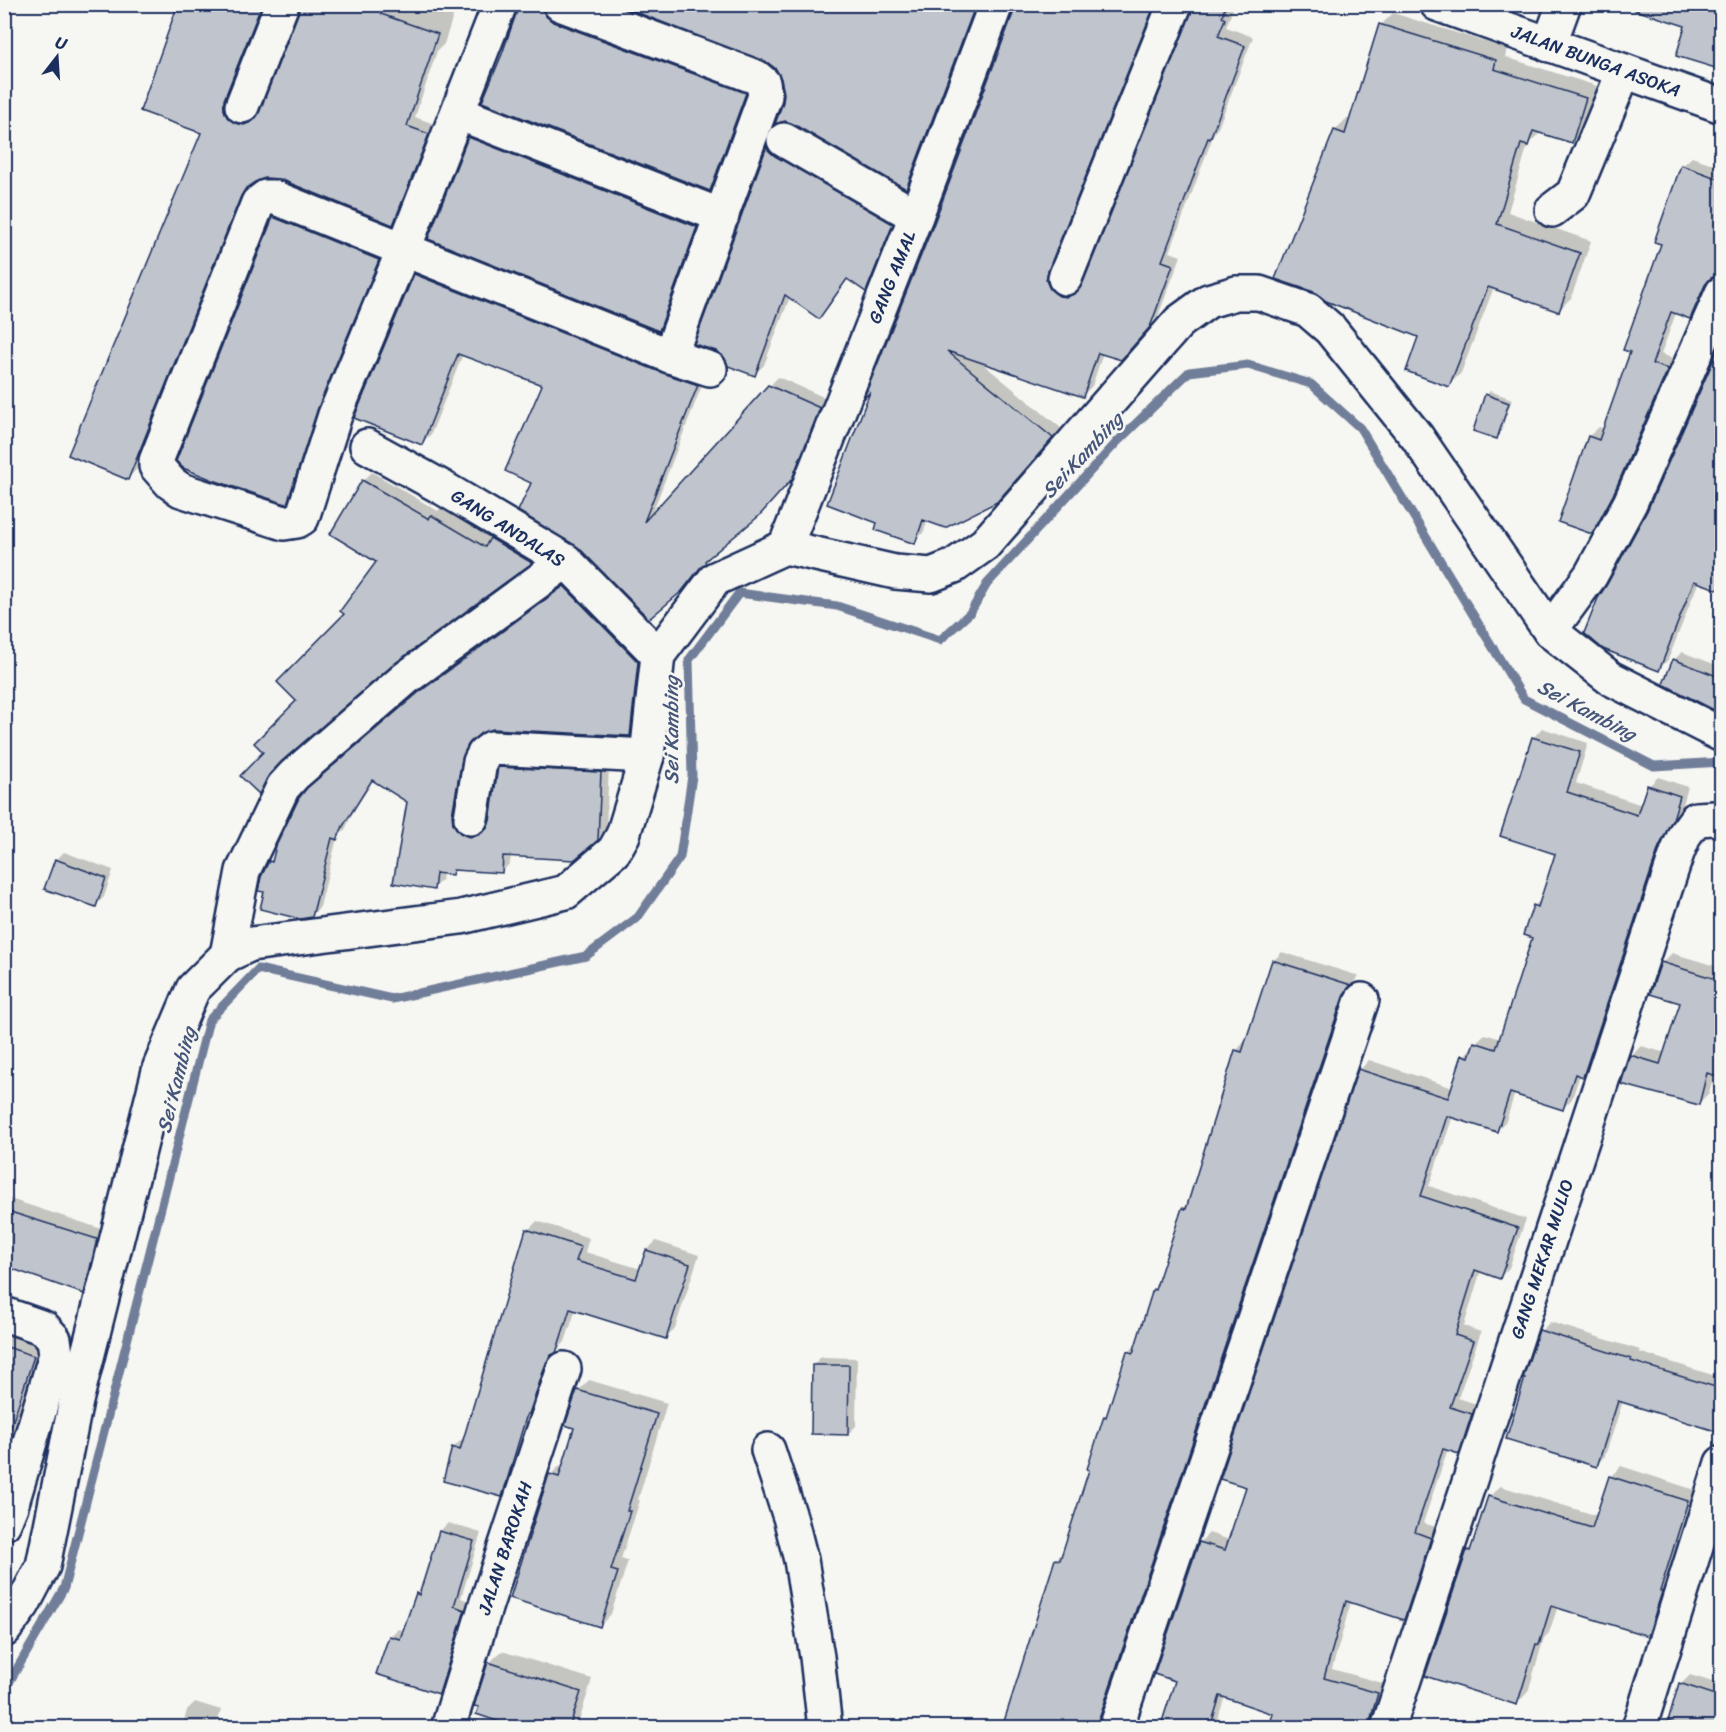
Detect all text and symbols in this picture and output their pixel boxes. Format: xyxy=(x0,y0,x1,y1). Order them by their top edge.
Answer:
street label: JALAN BUNGA ASOKA xyxy=(1506,15,1685,107)
north arrow xyxy=(27,27,87,87)
text: U xyxy=(52,28,72,59)
street label: GANG AMAL xyxy=(859,225,925,328)
water label: Sei Kambing xyxy=(1033,402,1133,507)
street label: GANG ANDALAS xyxy=(445,480,571,576)
water label: Sei Kambing xyxy=(1531,670,1644,752)
water label: Sei Kambing xyxy=(654,674,689,784)
water label: Sei Kambing xyxy=(146,1022,207,1137)
street label: GANG MEKAR MULIO xyxy=(1501,1175,1583,1343)
street label: JALAN BAROKAH xyxy=(468,1477,542,1620)

